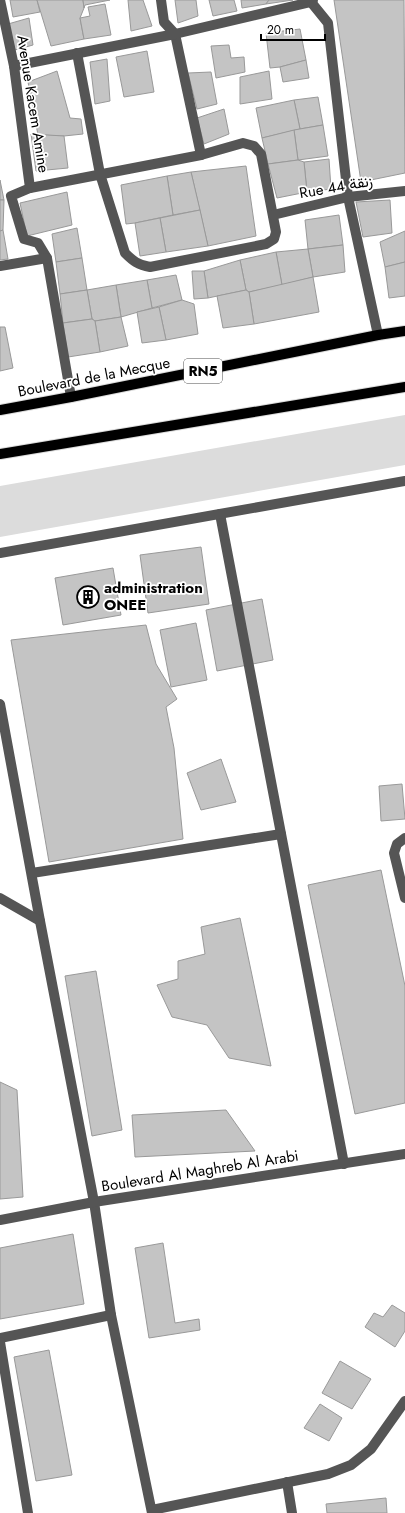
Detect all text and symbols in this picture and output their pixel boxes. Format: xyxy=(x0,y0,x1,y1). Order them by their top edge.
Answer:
scale bar xyxy=(261,16,325,42)
text: 20 m xyxy=(267,21,294,39)
street label: Avenue Kacem Amine xyxy=(11,34,55,175)
street label: Rue 44 زنقة xyxy=(298,170,374,204)
street label: Boulevard de la Mecque xyxy=(16,351,172,403)
road number: RN5 xyxy=(184,359,222,383)
place label: administration ONEE xyxy=(104,577,203,616)
building icon: administration ONEE xyxy=(75,584,101,610)
street label: Boulevard Al Maghreb Al Arabi xyxy=(100,1145,300,1197)

